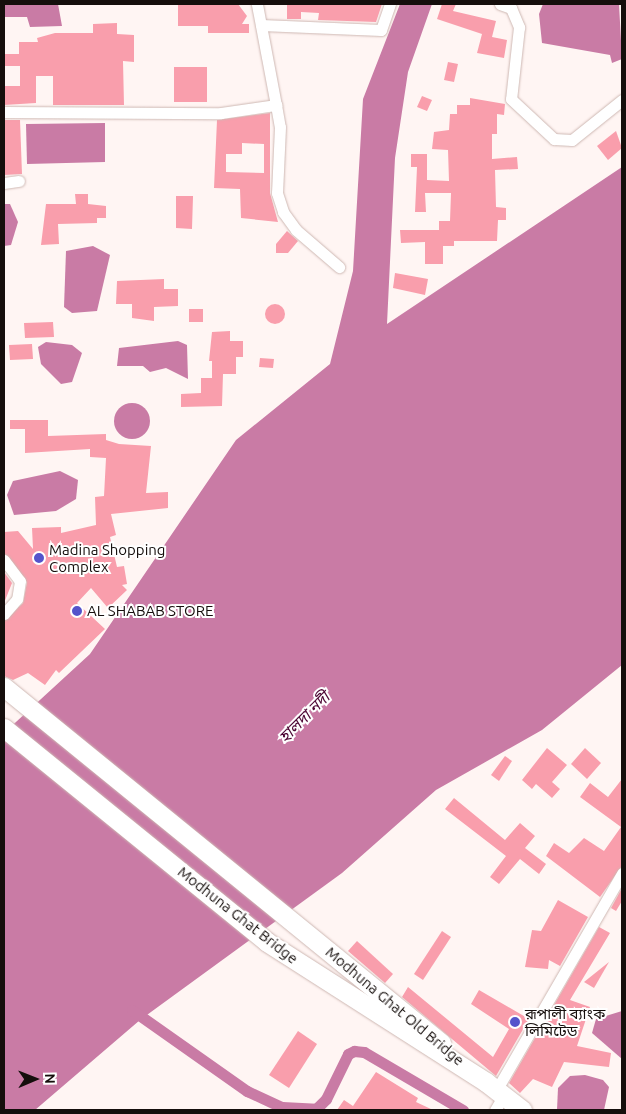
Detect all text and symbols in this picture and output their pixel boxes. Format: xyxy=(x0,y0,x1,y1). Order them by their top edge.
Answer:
place label: Madina Shopping Complex xyxy=(49,540,165,575)
marker: Madina Shopping Complex xyxy=(33,552,45,564)
place label: AL SHABAB STORE xyxy=(87,602,213,620)
marker: AL SHABAB STORE xyxy=(71,605,83,617)
water label: হালদা নদী xyxy=(275,688,333,746)
street label: Modhuna Ghat Bridge xyxy=(174,862,302,968)
street label: Modhuna Ghat Old Bridge xyxy=(322,943,468,1069)
place label: রূপালী ব্যাংক লিমিটেড xyxy=(525,1004,605,1039)
marker: রূপালী ব্যাংক লিমিটেড xyxy=(509,1016,521,1028)
north arrow xyxy=(10,1054,60,1104)
text: N xyxy=(42,1073,58,1084)

